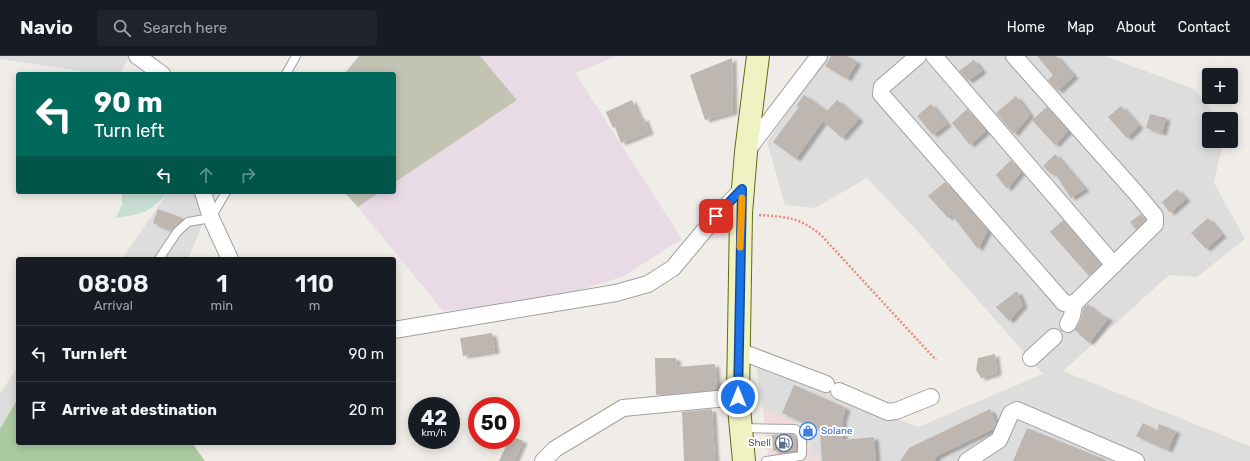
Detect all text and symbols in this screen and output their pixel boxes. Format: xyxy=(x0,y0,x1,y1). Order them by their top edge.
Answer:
search box xyxy=(97,10,377,46)
text: Navio xyxy=(20,16,73,39)
icon: search xyxy=(111,17,133,39)
text: Search here xyxy=(143,19,227,37)
text: Home xyxy=(1007,19,1045,36)
text: Map xyxy=(1067,19,1094,36)
text: About xyxy=(1116,19,1156,36)
text: Contact xyxy=(1178,19,1230,36)
map controls xyxy=(1202,68,1238,148)
button: + xyxy=(1202,68,1238,104)
text: 90 m xyxy=(94,86,163,119)
icon: left xyxy=(28,88,80,140)
button: − xyxy=(1202,112,1238,148)
text: Turn left xyxy=(94,120,164,142)
icon: left xyxy=(153,164,175,186)
icon: ahead xyxy=(195,164,217,186)
icon: right xyxy=(237,164,259,186)
pin xyxy=(699,199,733,233)
icon: arrive xyxy=(705,205,727,227)
text: 08:08 xyxy=(78,270,149,298)
text: 1 xyxy=(216,270,228,298)
text: 110 xyxy=(295,270,334,298)
text: Arrival xyxy=(94,298,133,313)
text: min xyxy=(211,298,233,313)
text: m xyxy=(309,298,320,313)
icon: left xyxy=(28,343,50,365)
text: Turn left xyxy=(62,345,127,363)
text: 90 m xyxy=(349,345,384,363)
position arrow xyxy=(717,376,759,418)
speed limit sign: 50 xyxy=(468,397,520,449)
icon: arrive xyxy=(28,399,50,421)
text: Arrive at destination xyxy=(62,401,217,419)
text: 20 m xyxy=(349,401,384,419)
text: 42 xyxy=(421,406,447,430)
shop icon: Solane xyxy=(798,421,818,441)
place label: Solane xyxy=(821,425,853,437)
text: km/h xyxy=(422,427,446,439)
fuel station icon: Shell xyxy=(774,433,794,453)
place label: Shell xyxy=(748,437,771,449)

